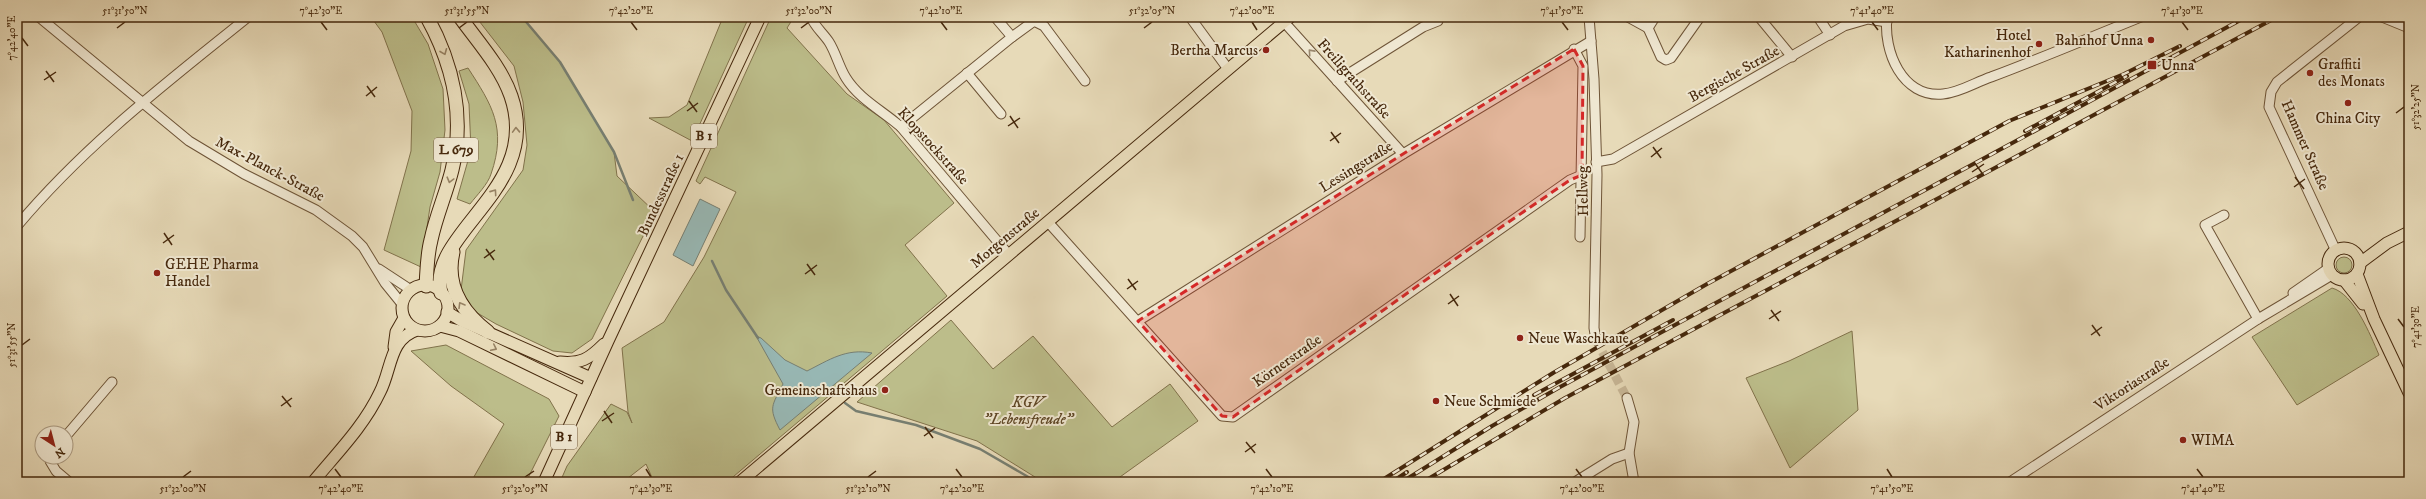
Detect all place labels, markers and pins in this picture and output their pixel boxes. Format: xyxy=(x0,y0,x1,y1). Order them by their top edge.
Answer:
place label: Hotel Katharinenhof xyxy=(1944,26,2033,62)
place label: Bahnhof Unna xyxy=(2055,31,2144,50)
marker: Bahnhof Unna xyxy=(2146,35,2156,45)
marker: Hotel Katharinenhof xyxy=(2034,39,2044,49)
place label: Bertha Marcus xyxy=(1170,41,1258,60)
marker: Bertha Marcus xyxy=(1261,45,1271,55)
place label: Graffiti des Monats xyxy=(2318,55,2385,91)
place label: Unna xyxy=(2161,56,2195,75)
marker: Unna xyxy=(2146,59,2158,71)
marker: Graffiti des Monats xyxy=(2305,68,2315,78)
marker: China City xyxy=(2343,98,2353,108)
place label: China City xyxy=(2316,109,2381,128)
place label: GEHE Pharma Handel xyxy=(165,255,259,291)
marker: GEHE Pharma Handel xyxy=(152,268,162,278)
place label: Neue Waschkaue xyxy=(1528,329,1629,348)
marker: Neue Waschkaue xyxy=(1515,333,1525,343)
place label: Gemeinschaftshaus xyxy=(764,381,877,400)
marker: Gemeinschaftshaus xyxy=(880,385,890,395)
place label: Neue Schmiede xyxy=(1444,392,1536,411)
marker: Neue Schmiede xyxy=(1431,396,1441,406)
place label: WIMA xyxy=(2190,431,2235,450)
marker: WIMA xyxy=(2178,435,2188,445)

